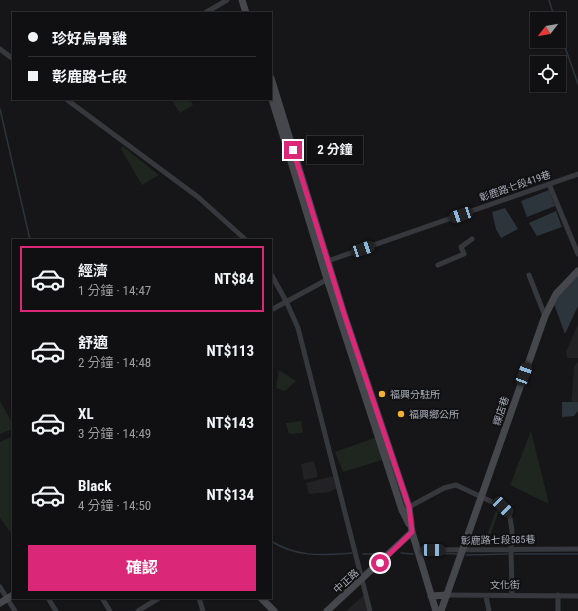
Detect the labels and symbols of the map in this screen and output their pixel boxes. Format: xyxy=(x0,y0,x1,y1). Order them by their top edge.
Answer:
north arrow xyxy=(530,12,566,48)
callout: 2 分鐘 xyxy=(307,136,363,164)
route end xyxy=(284,141,302,159)
street label: 彰鹿路七段419巷 xyxy=(478,169,552,203)
car xyxy=(448,205,474,225)
car xyxy=(350,239,376,259)
car xyxy=(514,361,534,387)
marker: 福興分駐所 xyxy=(377,389,387,399)
place label: 福興分駐所 xyxy=(390,389,440,400)
street label: 粿店巷 xyxy=(491,395,511,427)
marker: 福興鄉公所 xyxy=(396,409,406,419)
place label: 福興鄉公所 xyxy=(409,409,459,420)
car xyxy=(490,494,516,520)
street label: 彰鹿路七段585巷 xyxy=(461,534,535,546)
car xyxy=(421,544,445,556)
route start xyxy=(371,554,389,572)
street label: 中正路 xyxy=(331,567,361,595)
street label: 文化街 xyxy=(490,579,520,591)

